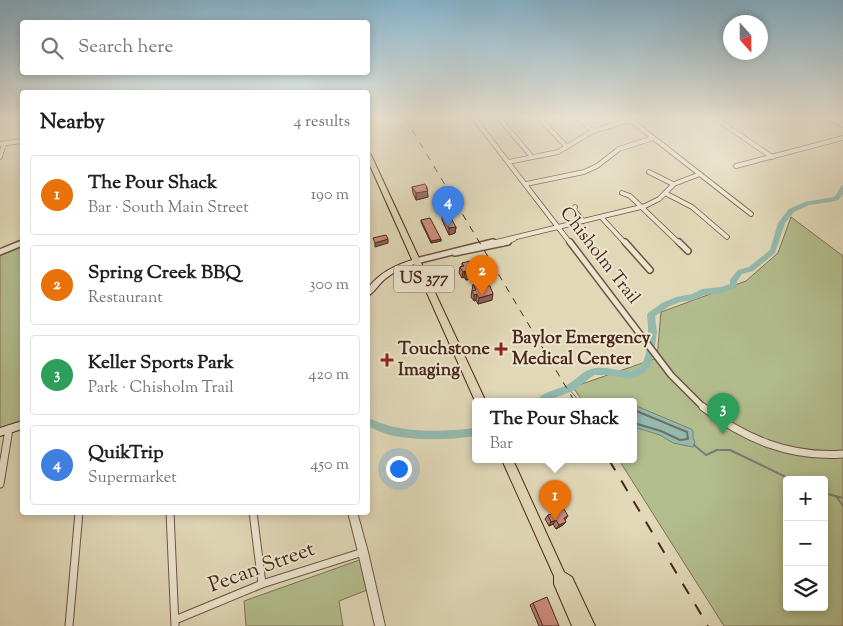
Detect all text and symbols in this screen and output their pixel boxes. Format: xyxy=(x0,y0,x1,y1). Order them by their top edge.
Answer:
north arrow xyxy=(723,15,768,60)
search box xyxy=(20,20,370,75)
icon: search xyxy=(38,34,66,62)
text: Search here xyxy=(78,34,173,61)
text: Nearby xyxy=(40,108,105,138)
text: 4 results xyxy=(294,111,350,134)
text: The Pour Shack xyxy=(88,170,217,197)
text: 1 xyxy=(54,184,60,207)
text: 190 m xyxy=(311,184,349,207)
pin: 4 xyxy=(432,186,464,227)
text: Bar · South Main Street xyxy=(88,197,249,220)
street label: Chisholm Trail xyxy=(553,202,645,310)
pin: 2 xyxy=(466,255,498,296)
text: Spring Creek BBQ xyxy=(88,260,241,287)
road number: US 377 xyxy=(394,266,454,292)
text: 2 xyxy=(53,274,61,297)
text: 300 m xyxy=(309,274,349,297)
text: Restaurant xyxy=(88,287,163,310)
place label: Baylor Emergency Medical Center xyxy=(512,326,650,373)
place label: Touchstone Imaging xyxy=(398,337,490,384)
marker: Baylor Emergency Medical Center xyxy=(494,342,508,356)
text: Keller Sports Park xyxy=(88,350,234,377)
marker: Touchstone Imaging xyxy=(380,353,394,367)
text: 3 xyxy=(54,364,60,387)
text: 420 m xyxy=(308,364,349,387)
text: Park · Chisholm Trail xyxy=(88,377,234,400)
pin: 3 xyxy=(707,393,739,434)
popup xyxy=(472,398,637,463)
text: The Pour Shack xyxy=(490,406,619,433)
text: Bar xyxy=(490,433,513,456)
text: QuikTrip xyxy=(88,440,164,467)
text: 4 xyxy=(53,454,61,477)
text: 450 m xyxy=(310,454,349,477)
your location xyxy=(386,456,412,482)
text: Supermarket xyxy=(88,467,177,490)
map controls xyxy=(783,476,828,611)
button: + xyxy=(783,476,828,521)
pin: 1 xyxy=(539,480,571,521)
button: − xyxy=(783,521,828,566)
street label: Pecan Street xyxy=(205,535,319,601)
button: layers xyxy=(783,566,828,611)

